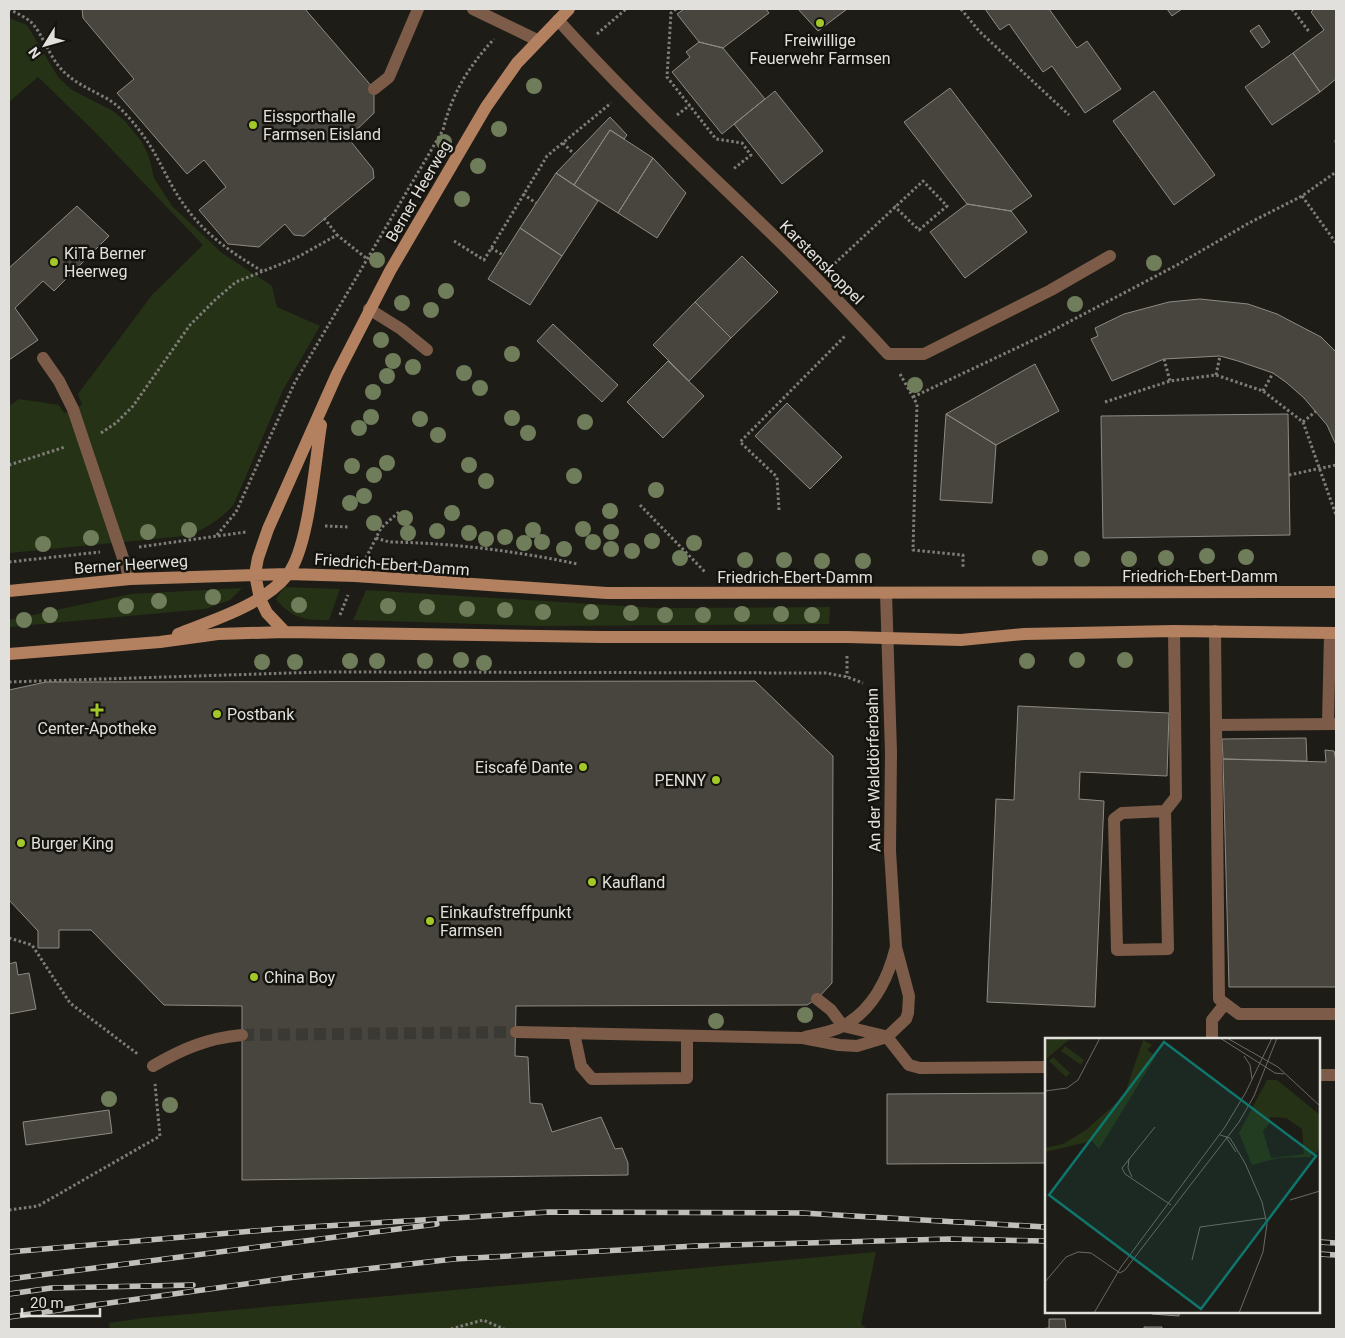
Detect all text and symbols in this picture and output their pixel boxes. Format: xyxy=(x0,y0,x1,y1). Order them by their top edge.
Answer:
marker: Freiwillige Feuerwehr Farmsen xyxy=(814,17,826,29)
north arrow xyxy=(20,20,70,70)
place label: Freiwillige Feuerwehr Farmsen xyxy=(749,31,891,68)
text: N xyxy=(25,44,44,62)
place label: Eissporthalle Farmsen Eisland xyxy=(263,107,381,144)
marker: Eissporthalle Farmsen Eisland xyxy=(247,119,259,131)
street label: Berner Heerweg xyxy=(382,137,455,245)
street label: Karstenskoppel xyxy=(776,216,868,308)
place label: KiTa Berner Heerweg xyxy=(64,244,146,281)
marker: KiTa Berner Heerweg xyxy=(48,256,60,268)
street label: Friedrich-Ebert-Damm xyxy=(314,550,470,579)
street label: Berner Heerweg xyxy=(74,551,189,578)
street label: Friedrich-Ebert-Damm xyxy=(1122,567,1278,586)
street label: Friedrich-Ebert-Damm xyxy=(717,568,873,587)
street label: An der Walddörferbahn xyxy=(863,688,884,852)
marker: Center-Apotheke xyxy=(91,704,103,716)
place label: Postbank xyxy=(227,705,295,724)
marker: Postbank xyxy=(211,708,223,720)
place label: Center-Apotheke xyxy=(38,719,156,738)
place label: Eiscafé Dante xyxy=(475,758,573,777)
marker: Eiscafé Dante xyxy=(577,761,589,773)
place label: PENNY xyxy=(655,771,706,790)
marker: PENNY xyxy=(710,774,722,786)
place label: Burger King xyxy=(31,834,114,853)
marker: Burger King xyxy=(15,837,27,849)
place label: Kaufland xyxy=(602,873,665,892)
marker: Kaufland xyxy=(586,876,598,888)
place label: Einkaufstreffpunkt Farmsen xyxy=(440,903,571,940)
marker: Einkaufstreffpunkt Farmsen xyxy=(424,915,436,927)
place label: China Boy xyxy=(264,968,336,987)
marker: China Boy xyxy=(248,971,260,983)
inset map xyxy=(1045,1038,1320,1313)
scale bar xyxy=(22,1286,100,1318)
text: 20 m xyxy=(30,1294,64,1312)

